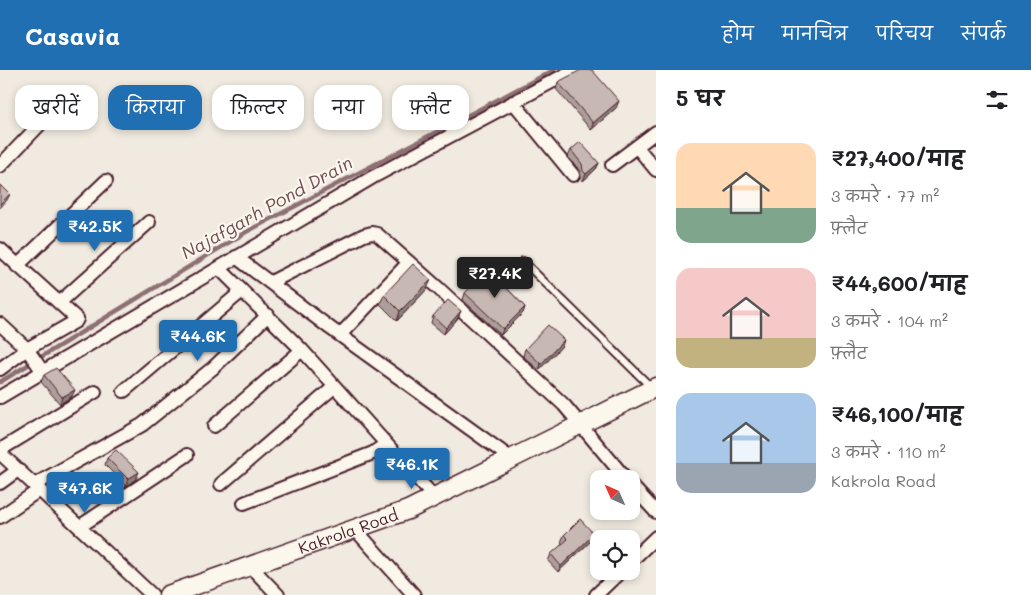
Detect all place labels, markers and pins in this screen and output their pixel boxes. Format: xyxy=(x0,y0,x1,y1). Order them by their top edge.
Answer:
pin: ₹42.5K xyxy=(54,210,136,252)
pin: ₹27.4K xyxy=(454,256,536,299)
pin: ₹44.6K xyxy=(157,320,239,362)
pin: ₹46.1K xyxy=(371,448,453,490)
pin: ₹47.6K xyxy=(44,472,126,514)

